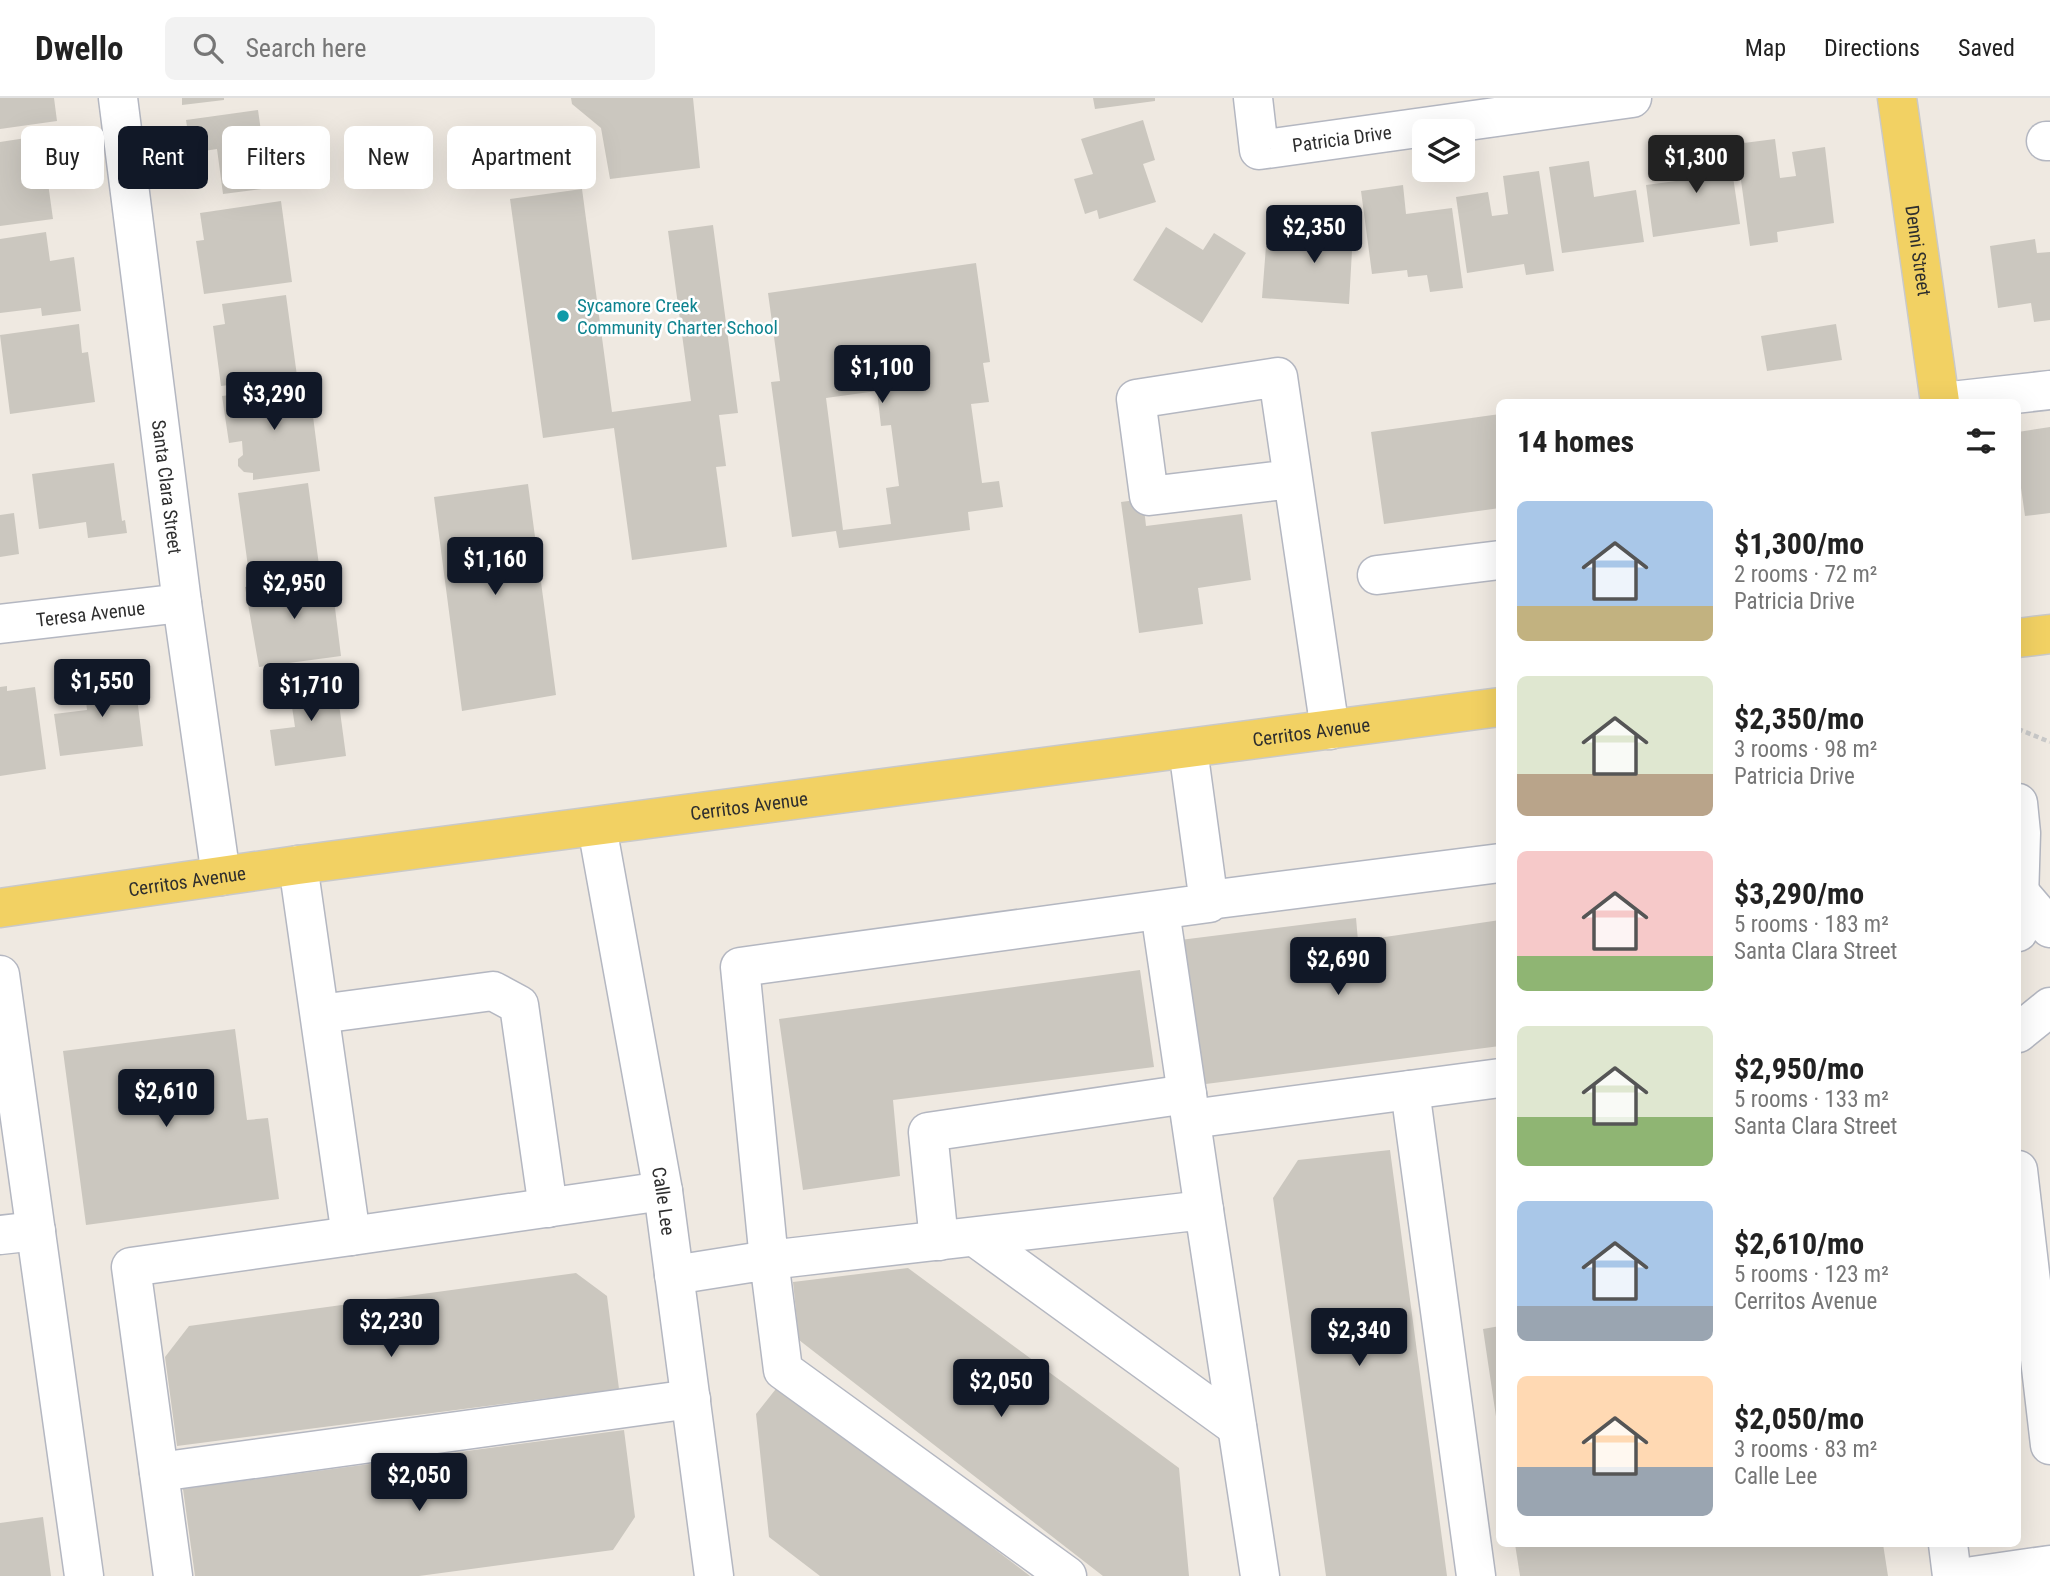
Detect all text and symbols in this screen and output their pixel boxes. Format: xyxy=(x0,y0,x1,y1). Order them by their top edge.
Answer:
search box xyxy=(165,17,655,80)
text: Dwello xyxy=(35,29,123,68)
icon: search xyxy=(189,29,227,67)
text: Search here xyxy=(245,33,366,63)
text: Map xyxy=(1745,34,1786,62)
text: Directions xyxy=(1824,34,1920,62)
text: Saved xyxy=(1958,34,2015,62)
map controls xyxy=(1412,119,1475,182)
button: layers xyxy=(1412,119,1475,182)
street label: Patricia Drive xyxy=(1291,121,1393,157)
chip: Buy xyxy=(21,126,104,189)
chip: Rent xyxy=(118,126,208,189)
chip: Filters xyxy=(222,126,330,189)
chip: New xyxy=(344,126,433,189)
chip: Apartment xyxy=(447,126,596,189)
pin: $1,300 xyxy=(1639,136,1753,195)
text: $1,300 xyxy=(1664,144,1728,171)
street label: Denni Street xyxy=(1900,204,1936,297)
pin: $2,350 xyxy=(1257,206,1371,265)
text: $2,350 xyxy=(1282,214,1346,241)
place label: Sycamore Creek Community Charter School xyxy=(577,294,778,339)
marker: Sycamore Creek Community Charter School xyxy=(555,308,571,324)
pin: $1,100 xyxy=(825,345,939,405)
text: $1,100 xyxy=(850,354,914,381)
pin: $3,290 xyxy=(217,372,331,432)
text: $3,290 xyxy=(242,381,306,408)
street label: Santa Clara Street xyxy=(147,419,187,555)
icon: filters xyxy=(1962,422,2000,460)
text: 14 homes xyxy=(1517,424,1634,459)
text: $1,300/mo xyxy=(1734,526,1864,561)
icon: home xyxy=(1573,529,1657,613)
pin: $1,160 xyxy=(438,538,552,597)
text: $1,160 xyxy=(463,546,527,573)
pin: $2,950 xyxy=(237,561,351,621)
text: 2 rooms · 72 m² xyxy=(1734,561,1877,588)
text: $2,950 xyxy=(262,570,326,597)
text: Patricia Drive xyxy=(1734,588,1855,615)
street label: Teresa Avenue xyxy=(35,596,146,632)
pin: $1,550 xyxy=(45,660,159,719)
pin: $1,710 xyxy=(254,664,368,723)
text: $1,550 xyxy=(70,668,134,695)
text: $1,710 xyxy=(279,672,343,699)
text: $2,350/mo xyxy=(1734,701,1864,736)
icon: home xyxy=(1573,704,1657,788)
street label: Cerritos Avenue xyxy=(1251,713,1372,751)
text: 3 rooms · 98 m² xyxy=(1734,736,1877,763)
text: Patricia Drive xyxy=(1734,763,1855,790)
street label: Cerritos Avenue xyxy=(689,787,809,825)
street label: Cerritos Avenue xyxy=(127,862,247,901)
text: $3,290/mo xyxy=(1734,876,1864,911)
icon: home xyxy=(1573,879,1657,963)
text: 5 rooms · 183 m² xyxy=(1734,911,1889,938)
pin: $2,690 xyxy=(1281,937,1395,997)
text: Santa Clara Street xyxy=(1734,938,1897,965)
text: $2,690 xyxy=(1306,946,1370,973)
text: $2,950/mo xyxy=(1734,1051,1864,1086)
icon: home xyxy=(1573,1054,1657,1138)
pin: $2,610 xyxy=(109,1070,223,1129)
text: $2,610 xyxy=(134,1078,198,1105)
text: 5 rooms · 133 m² xyxy=(1734,1086,1889,1113)
text: Santa Clara Street xyxy=(1734,1113,1897,1140)
street label: Calle Lee xyxy=(647,1165,680,1237)
text: $2,610/mo xyxy=(1734,1226,1864,1261)
icon: home xyxy=(1573,1229,1657,1313)
text: 5 rooms · 123 m² xyxy=(1734,1261,1889,1288)
text: Cerritos Avenue xyxy=(1734,1288,1877,1315)
pin: $2,230 xyxy=(334,1300,448,1359)
text: $2,230 xyxy=(359,1308,423,1335)
pin: $2,340 xyxy=(1302,1308,1416,1368)
text: $2,340 xyxy=(1327,1317,1391,1344)
pin: $2,050 xyxy=(944,1360,1058,1419)
text: $2,050 xyxy=(969,1368,1033,1395)
text: $2,050/mo xyxy=(1734,1401,1864,1436)
icon: home xyxy=(1573,1404,1657,1488)
text: 3 rooms · 83 m² xyxy=(1734,1436,1877,1463)
pin: $2,050 xyxy=(362,1454,476,1513)
text: $2,050 xyxy=(387,1462,451,1489)
text: Calle Lee xyxy=(1734,1463,1817,1490)

